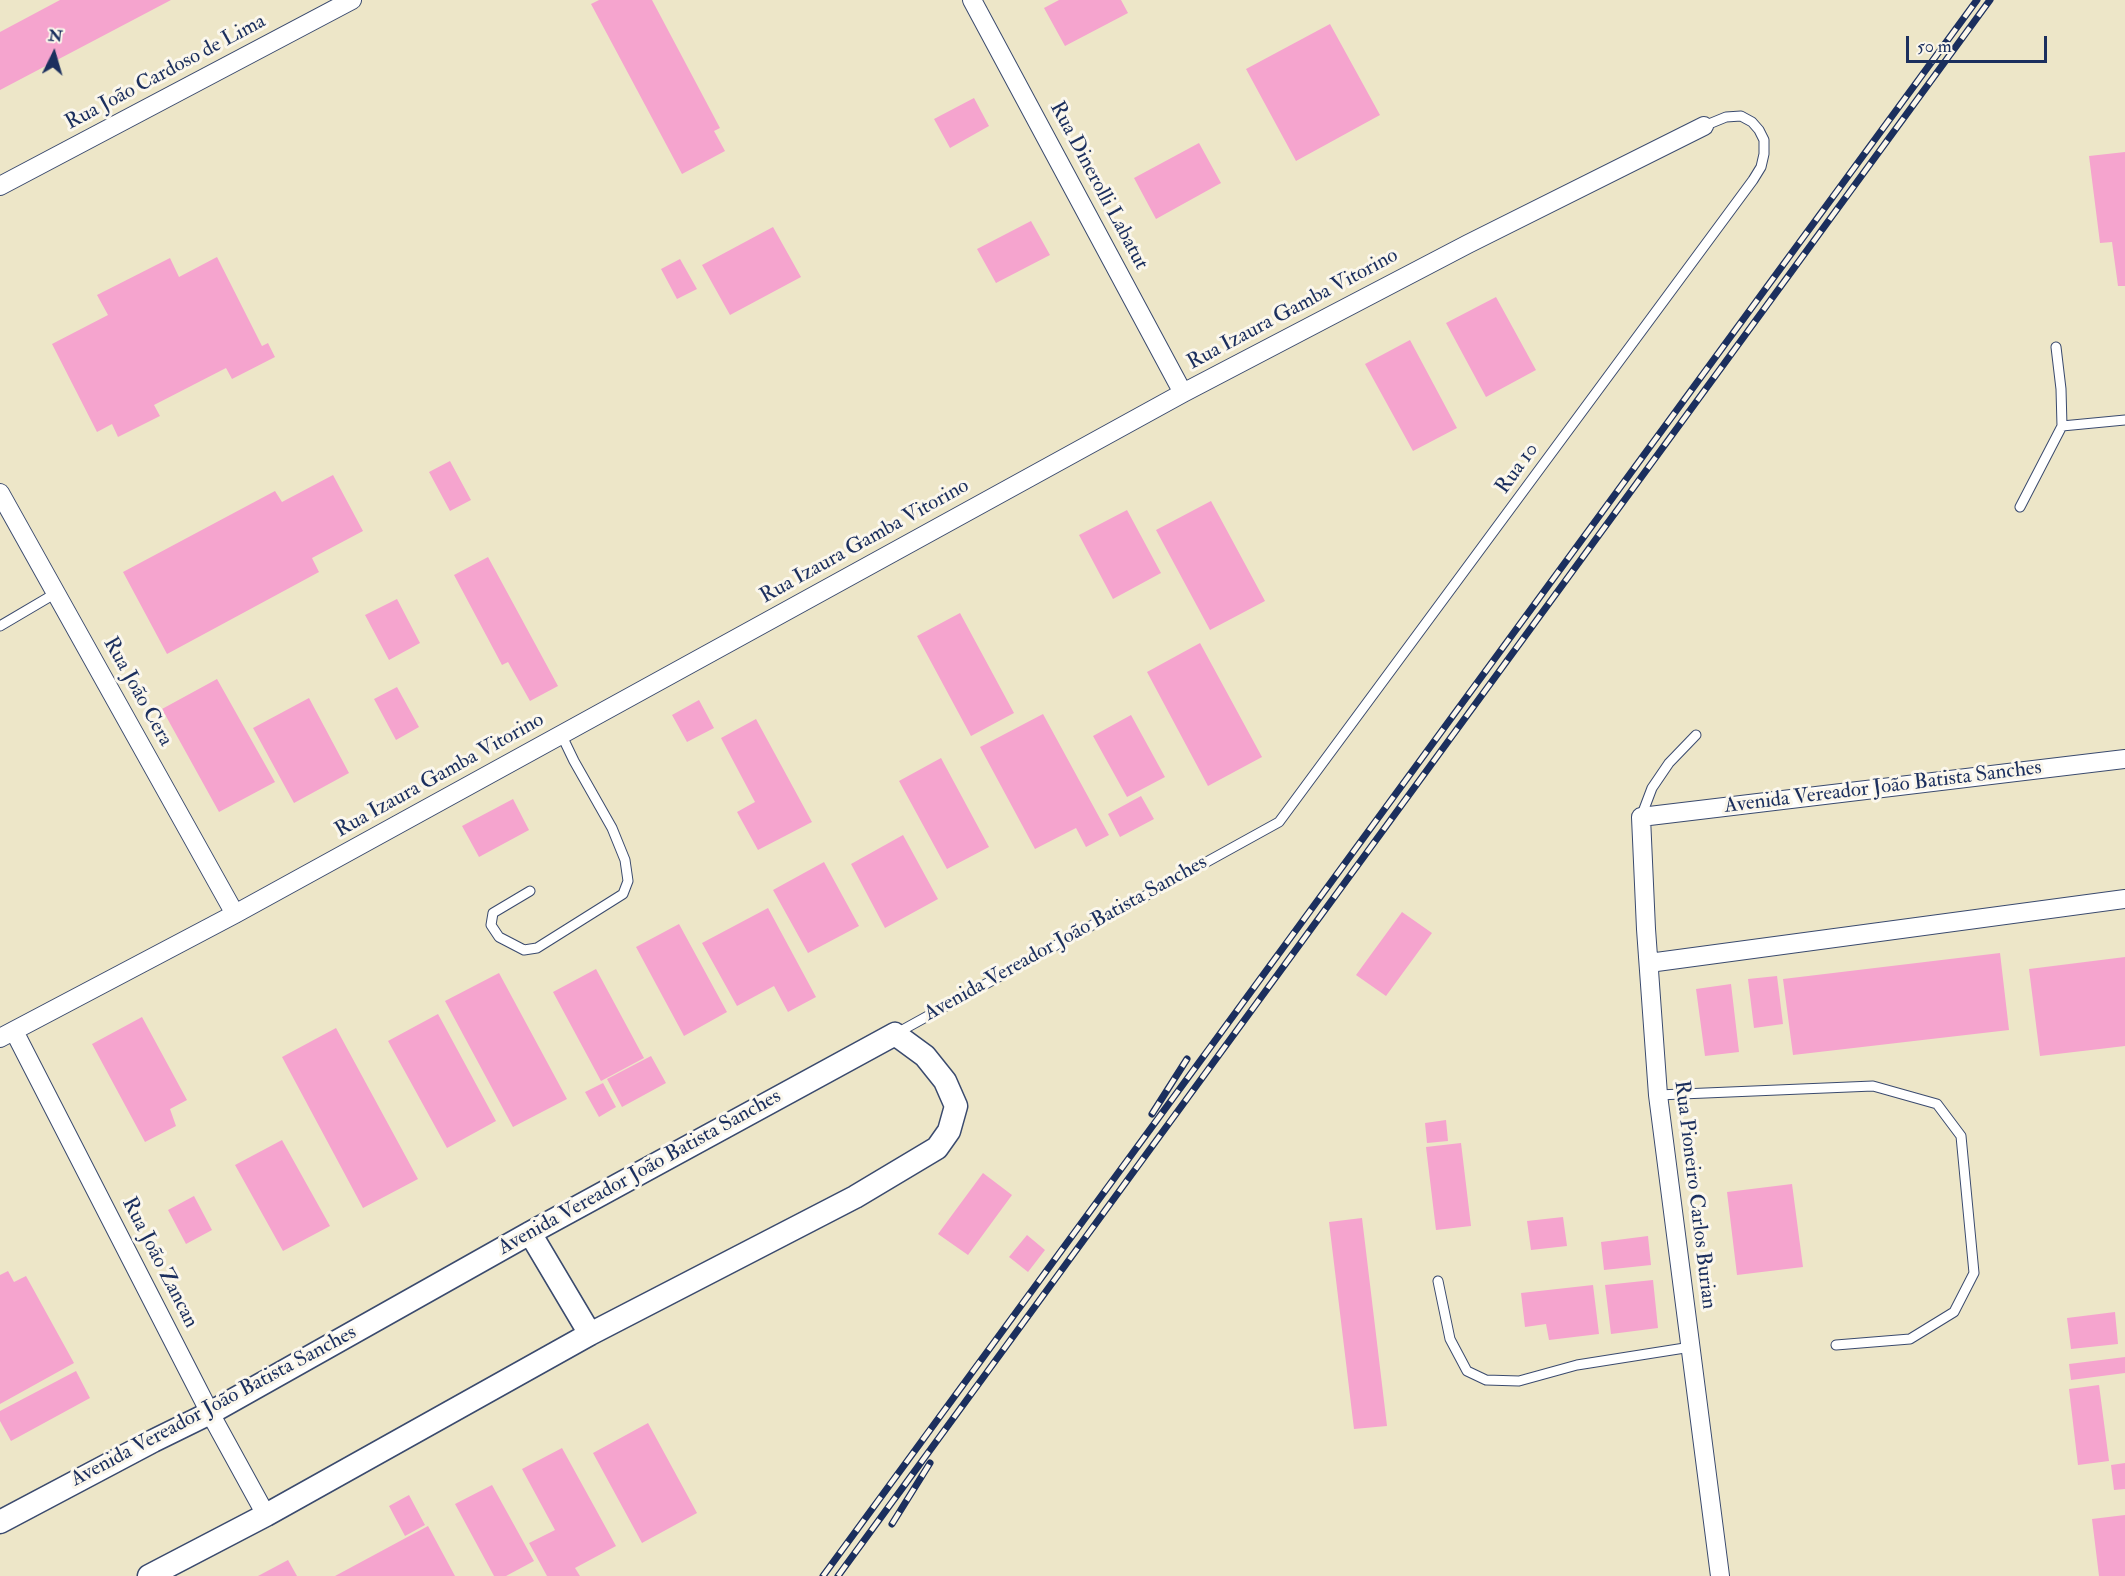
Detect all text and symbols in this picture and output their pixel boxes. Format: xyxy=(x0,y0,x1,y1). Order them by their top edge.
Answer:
street label: Rua João Cardoso de Lima xyxy=(62,9,270,137)
north arrow xyxy=(24,24,84,84)
scale bar xyxy=(1909,24,2050,62)
text: N xyxy=(48,25,64,47)
text: 50 m xyxy=(1917,35,1952,58)
street label: Rua Dinerolli Labatut xyxy=(1043,98,1153,274)
street label: Rua Izaura Gamba Vitorino xyxy=(1183,244,1403,376)
street label: Rua 10 xyxy=(1491,439,1545,499)
street label: Rua Izaura Gamba Vitorino xyxy=(756,474,974,610)
street label: Rua João Cera xyxy=(97,633,177,751)
street label: Rua Izaura Gamba Vitorino xyxy=(331,708,549,844)
street label: Avenida Vereador João Batista Sanches xyxy=(1723,756,2043,820)
street label: Avenida Vereador João Batista Sanches xyxy=(920,850,1212,1028)
street label: Rua Pioneiro Carlos Burian xyxy=(1667,1079,1721,1311)
street label: Avenida Vereador João Batista Sanches xyxy=(494,1084,786,1262)
street label: Rua João Zancan xyxy=(115,1193,203,1333)
street label: Avenida Vereador João Batista Sanches xyxy=(67,1321,361,1493)

